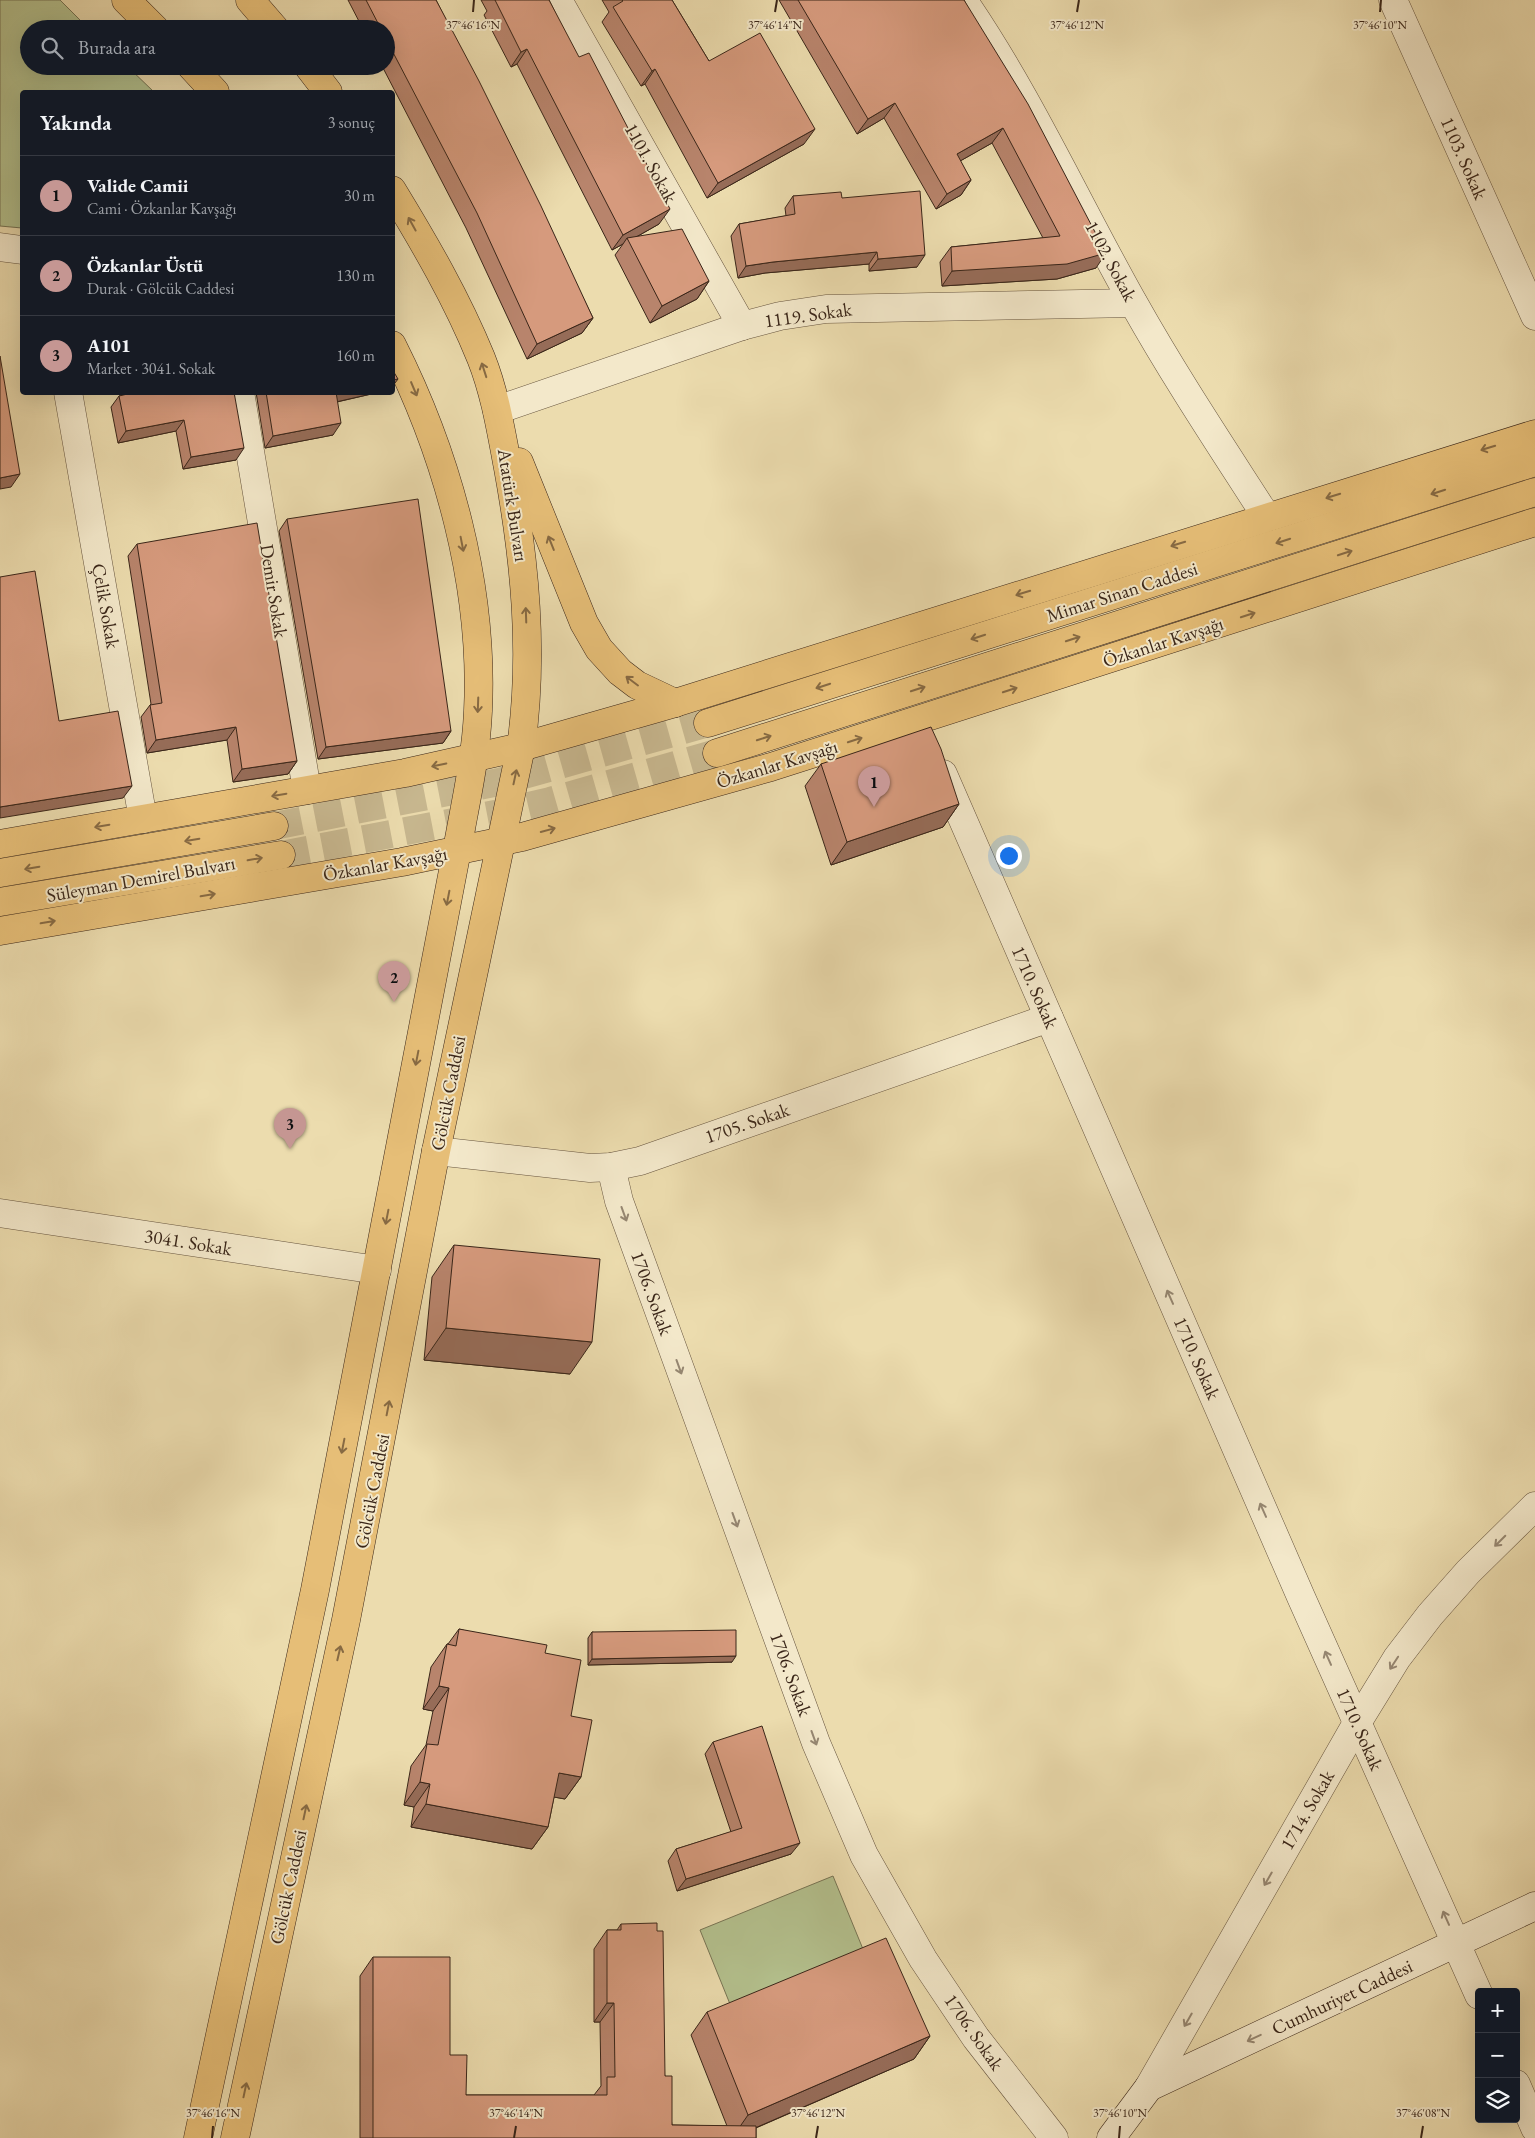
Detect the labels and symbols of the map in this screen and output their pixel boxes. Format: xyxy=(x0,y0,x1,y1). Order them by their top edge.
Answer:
text: 37°46'16"N xyxy=(446,17,500,33)
text: 37°46'14"N xyxy=(748,17,802,33)
text: 37°46'12"N xyxy=(1050,17,1104,33)
text: 37°46'10"N xyxy=(1353,17,1407,33)
street label: 1103. Sokak xyxy=(1435,113,1494,204)
street label: 1101. Sokak xyxy=(619,118,684,208)
street label: 1102. Sokak xyxy=(1079,216,1143,307)
one-way arrow xyxy=(407,218,417,232)
street label: 1119. Sokak xyxy=(763,296,854,334)
one-way arrow xyxy=(479,362,489,378)
one-way arrow xyxy=(409,381,419,396)
one-way arrow xyxy=(1481,444,1497,454)
street label: Atatürk Bulvarı xyxy=(492,446,534,564)
one-way arrow xyxy=(1431,488,1447,498)
one-way arrow xyxy=(1325,491,1341,501)
one-way arrow xyxy=(458,535,467,551)
one-way arrow xyxy=(546,536,556,551)
one-way arrow xyxy=(1276,537,1292,547)
one-way arrow xyxy=(1170,540,1186,550)
street label: Demir Sokak xyxy=(254,542,294,641)
one-way arrow xyxy=(1336,547,1352,557)
street label: Mimar Sinan Caddesi xyxy=(1043,556,1201,628)
street label: Çelik Sokak xyxy=(86,561,126,652)
one-way arrow xyxy=(1016,589,1031,598)
one-way arrow xyxy=(522,607,531,623)
one-way arrow xyxy=(1240,609,1256,619)
street label: Özkanlar Kavşağı xyxy=(1099,611,1227,673)
one-way arrow xyxy=(971,633,987,643)
one-way arrow xyxy=(1065,634,1081,644)
one-way arrow xyxy=(626,675,639,686)
one-way arrow xyxy=(816,682,832,692)
one-way arrow xyxy=(910,683,926,693)
one-way arrow xyxy=(1002,685,1018,695)
one-way arrow xyxy=(474,697,483,713)
one-way arrow xyxy=(755,733,771,742)
street label: Özkanlar Kavşağı xyxy=(713,734,841,794)
one-way arrow xyxy=(847,735,863,744)
one-way arrow xyxy=(431,761,447,771)
pin: 1 xyxy=(858,766,890,807)
one-way arrow xyxy=(510,769,520,785)
one-way arrow xyxy=(272,791,288,801)
one-way arrow xyxy=(94,822,110,832)
one-way arrow xyxy=(540,825,556,834)
one-way arrow xyxy=(184,836,200,846)
street label: Özkanlar Kavşağı xyxy=(321,841,449,887)
your location xyxy=(996,843,1022,869)
street label: Süleyman Demirel Bulvarı xyxy=(45,850,238,908)
one-way arrow xyxy=(247,854,263,864)
one-way arrow xyxy=(24,863,40,873)
one-way arrow xyxy=(200,889,216,899)
one-way arrow xyxy=(442,890,452,906)
one-way arrow xyxy=(40,917,56,927)
street label: 1710. Sokak xyxy=(1006,942,1065,1033)
pin: 2 xyxy=(378,961,410,1002)
street label: Gölcük Caddesi xyxy=(425,1033,471,1153)
one-way arrow xyxy=(412,1049,421,1065)
street label: 1705. Sokak xyxy=(701,1097,794,1149)
pin: 3 xyxy=(274,1108,306,1149)
one-way arrow xyxy=(620,1206,629,1222)
one-way arrow xyxy=(381,1209,391,1225)
street label: 3041. Sokak xyxy=(143,1223,234,1261)
street label: 1706. Sokak xyxy=(625,1247,679,1340)
one-way arrow xyxy=(1164,1290,1174,1305)
street label: 1710. Sokak xyxy=(1168,1313,1227,1404)
one-way arrow xyxy=(675,1359,684,1374)
one-way arrow xyxy=(383,1400,393,1416)
street label: Gölcük Caddesi xyxy=(349,1431,395,1551)
one-way arrow xyxy=(338,1437,348,1453)
one-way arrow xyxy=(1257,1503,1267,1518)
one-way arrow xyxy=(731,1511,740,1527)
one-way arrow xyxy=(1495,1534,1507,1546)
street label: 1706. Sokak xyxy=(764,1628,818,1721)
one-way arrow xyxy=(335,1645,344,1661)
one-way arrow xyxy=(1323,1651,1333,1666)
one-way arrow xyxy=(1389,1656,1399,1670)
street label: 1710. Sokak xyxy=(1331,1684,1390,1775)
one-way arrow xyxy=(810,1730,819,1745)
street label: 1714. Sokak xyxy=(1274,1765,1340,1854)
one-way arrow xyxy=(300,1804,310,1820)
street label: Gölcük Caddesi xyxy=(264,1827,312,1947)
one-way arrow xyxy=(1263,1871,1272,1886)
one-way arrow xyxy=(1440,1911,1450,1926)
street label: Cumhuriyet Caddesi xyxy=(1268,1953,1417,2041)
street label: 1706. Sokak xyxy=(939,1989,1010,2076)
one-way arrow xyxy=(1182,2012,1192,2027)
one-way arrow xyxy=(1246,2034,1261,2044)
one-way arrow xyxy=(241,2083,250,2099)
text: 37°46'16"N xyxy=(186,2105,240,2121)
text: 37°46'14"N xyxy=(489,2105,543,2121)
text: 37°46'12"N xyxy=(791,2105,845,2121)
text: 37°46'10"N xyxy=(1093,2105,1147,2121)
text: 37°46'08"N xyxy=(1396,2105,1450,2121)

